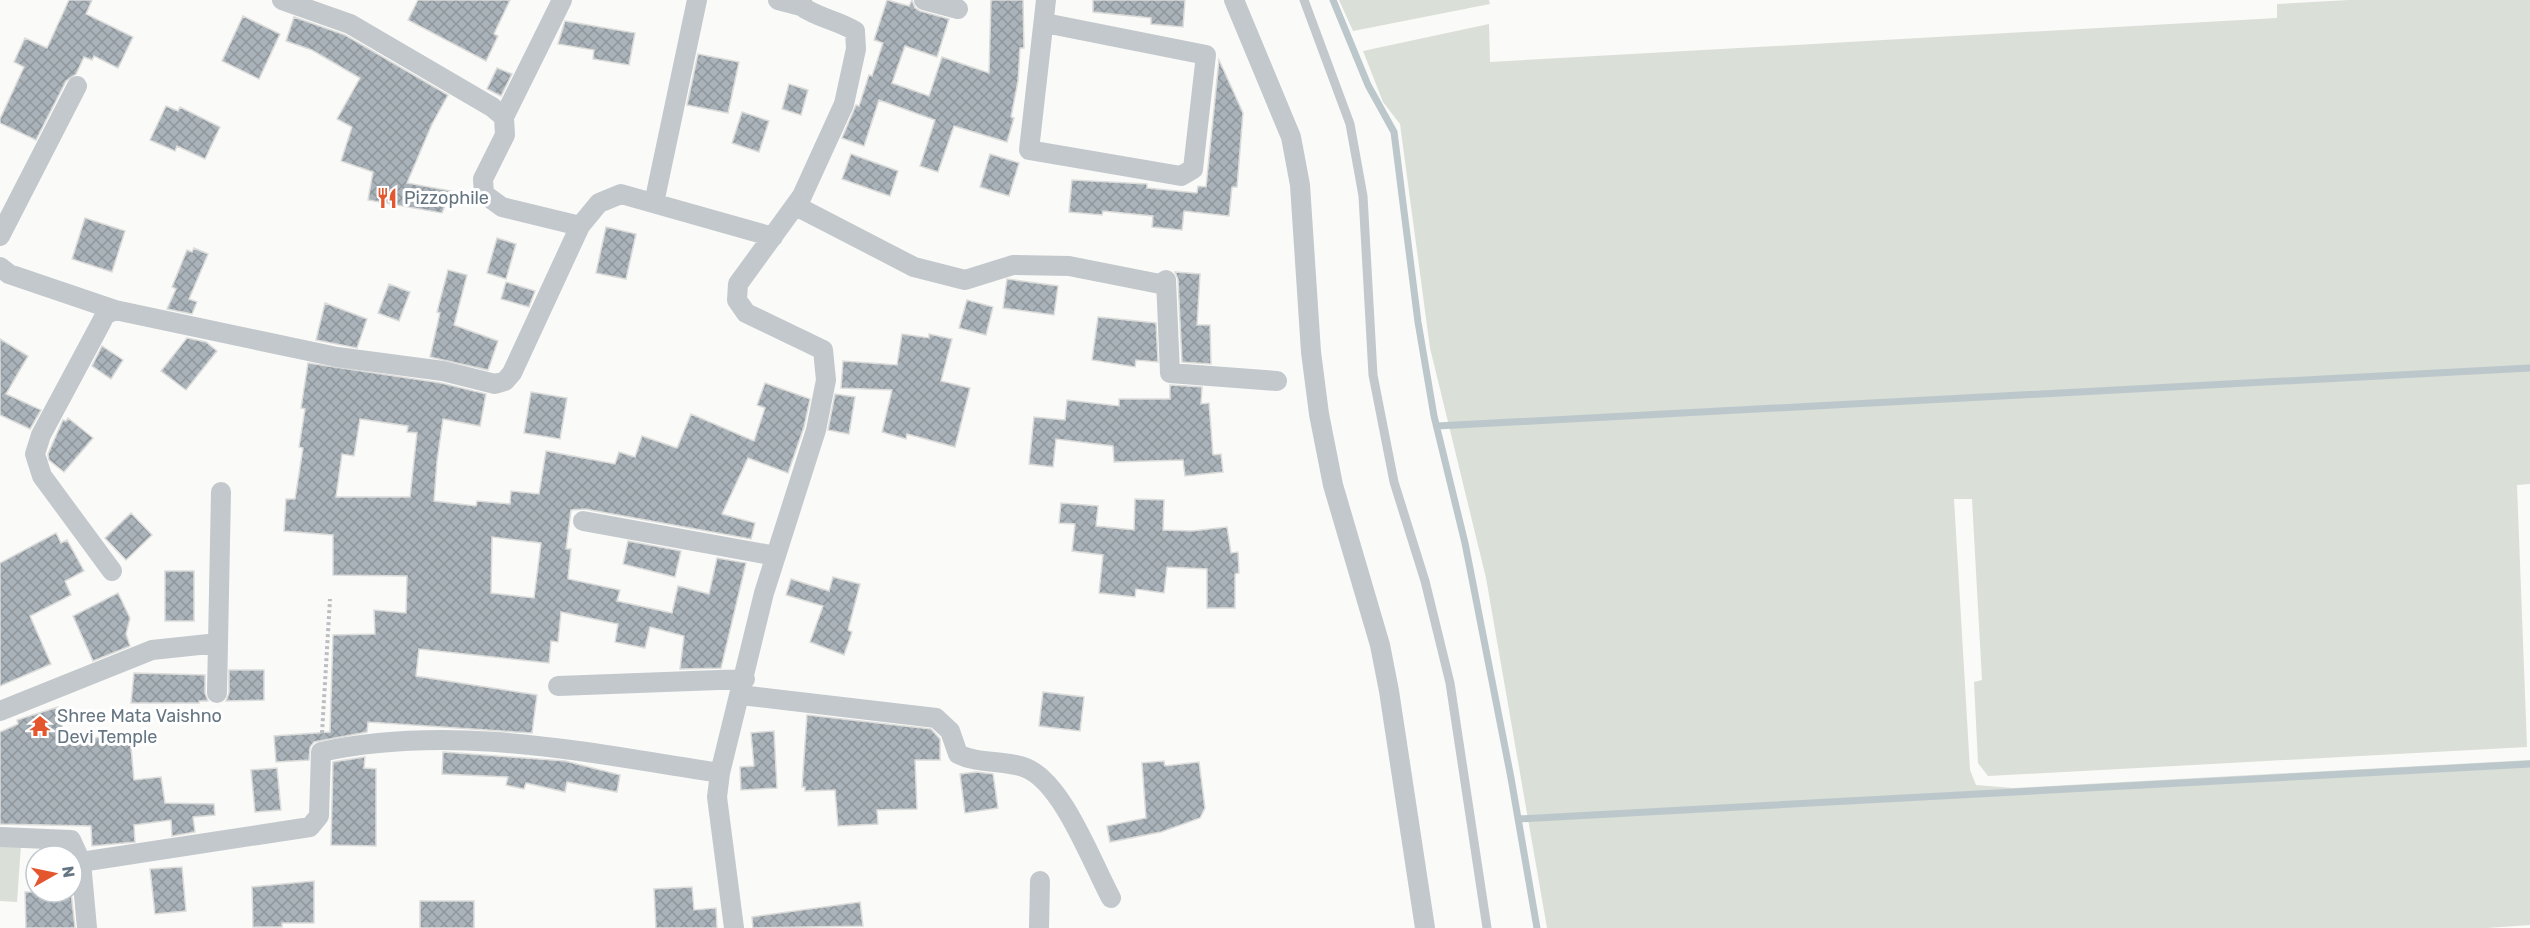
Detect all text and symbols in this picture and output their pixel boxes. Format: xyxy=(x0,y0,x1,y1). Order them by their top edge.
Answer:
restaurant icon: Pizzophile xyxy=(375,186,399,210)
place label: Pizzophile xyxy=(404,187,489,209)
place label: Shree Mata Vaishno Devi Temple xyxy=(57,705,222,748)
temple icon: Shree Mata Vaishno Devi Temple xyxy=(28,714,52,738)
north arrow xyxy=(24,844,84,904)
text: N xyxy=(58,865,79,879)

